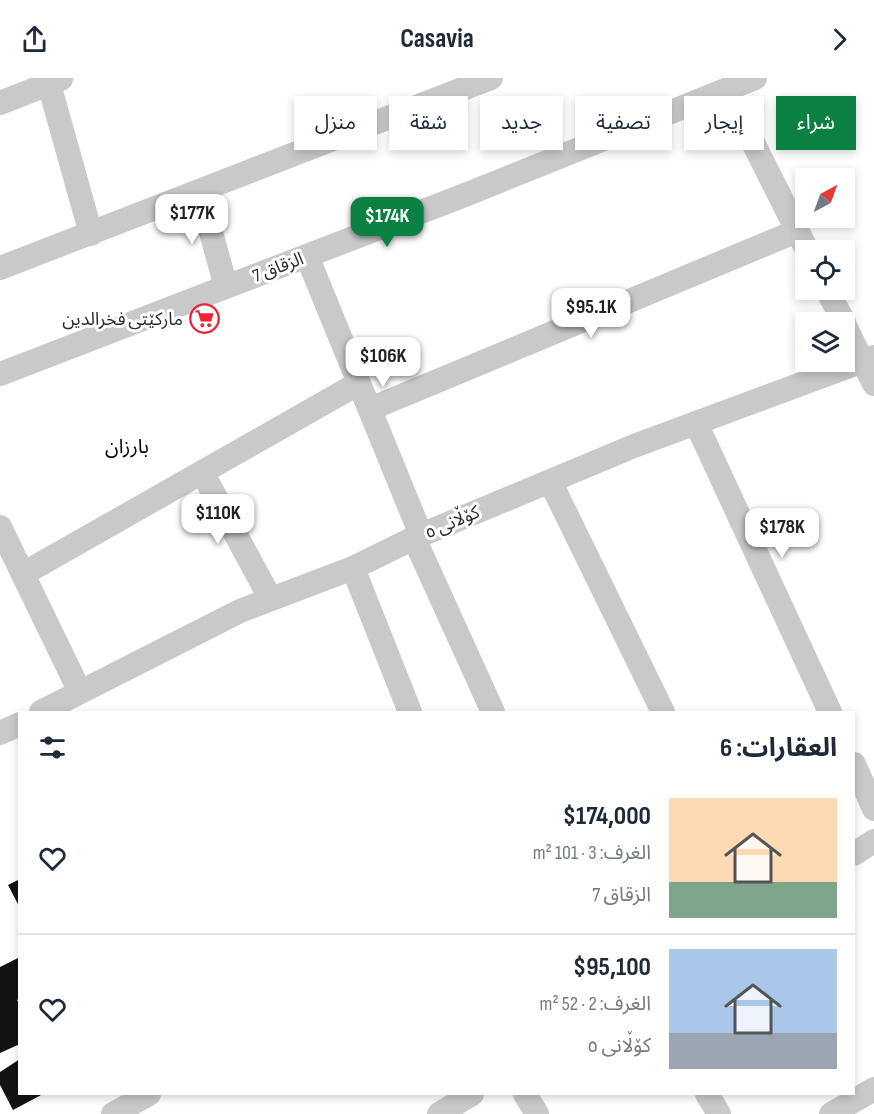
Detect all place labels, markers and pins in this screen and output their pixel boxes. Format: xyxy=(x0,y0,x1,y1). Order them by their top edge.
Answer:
pin: $177K xyxy=(150,194,234,245)
pin: $174K xyxy=(345,197,429,248)
pin: $95.1K xyxy=(542,288,640,339)
supermarket icon: مارکێتی فخرالدین xyxy=(188,303,220,335)
place label: مارکێتی فخرالدین xyxy=(62,309,183,330)
pin: $106K xyxy=(341,337,425,388)
pin: $110K xyxy=(176,494,260,545)
pin: $178K xyxy=(740,508,824,559)

